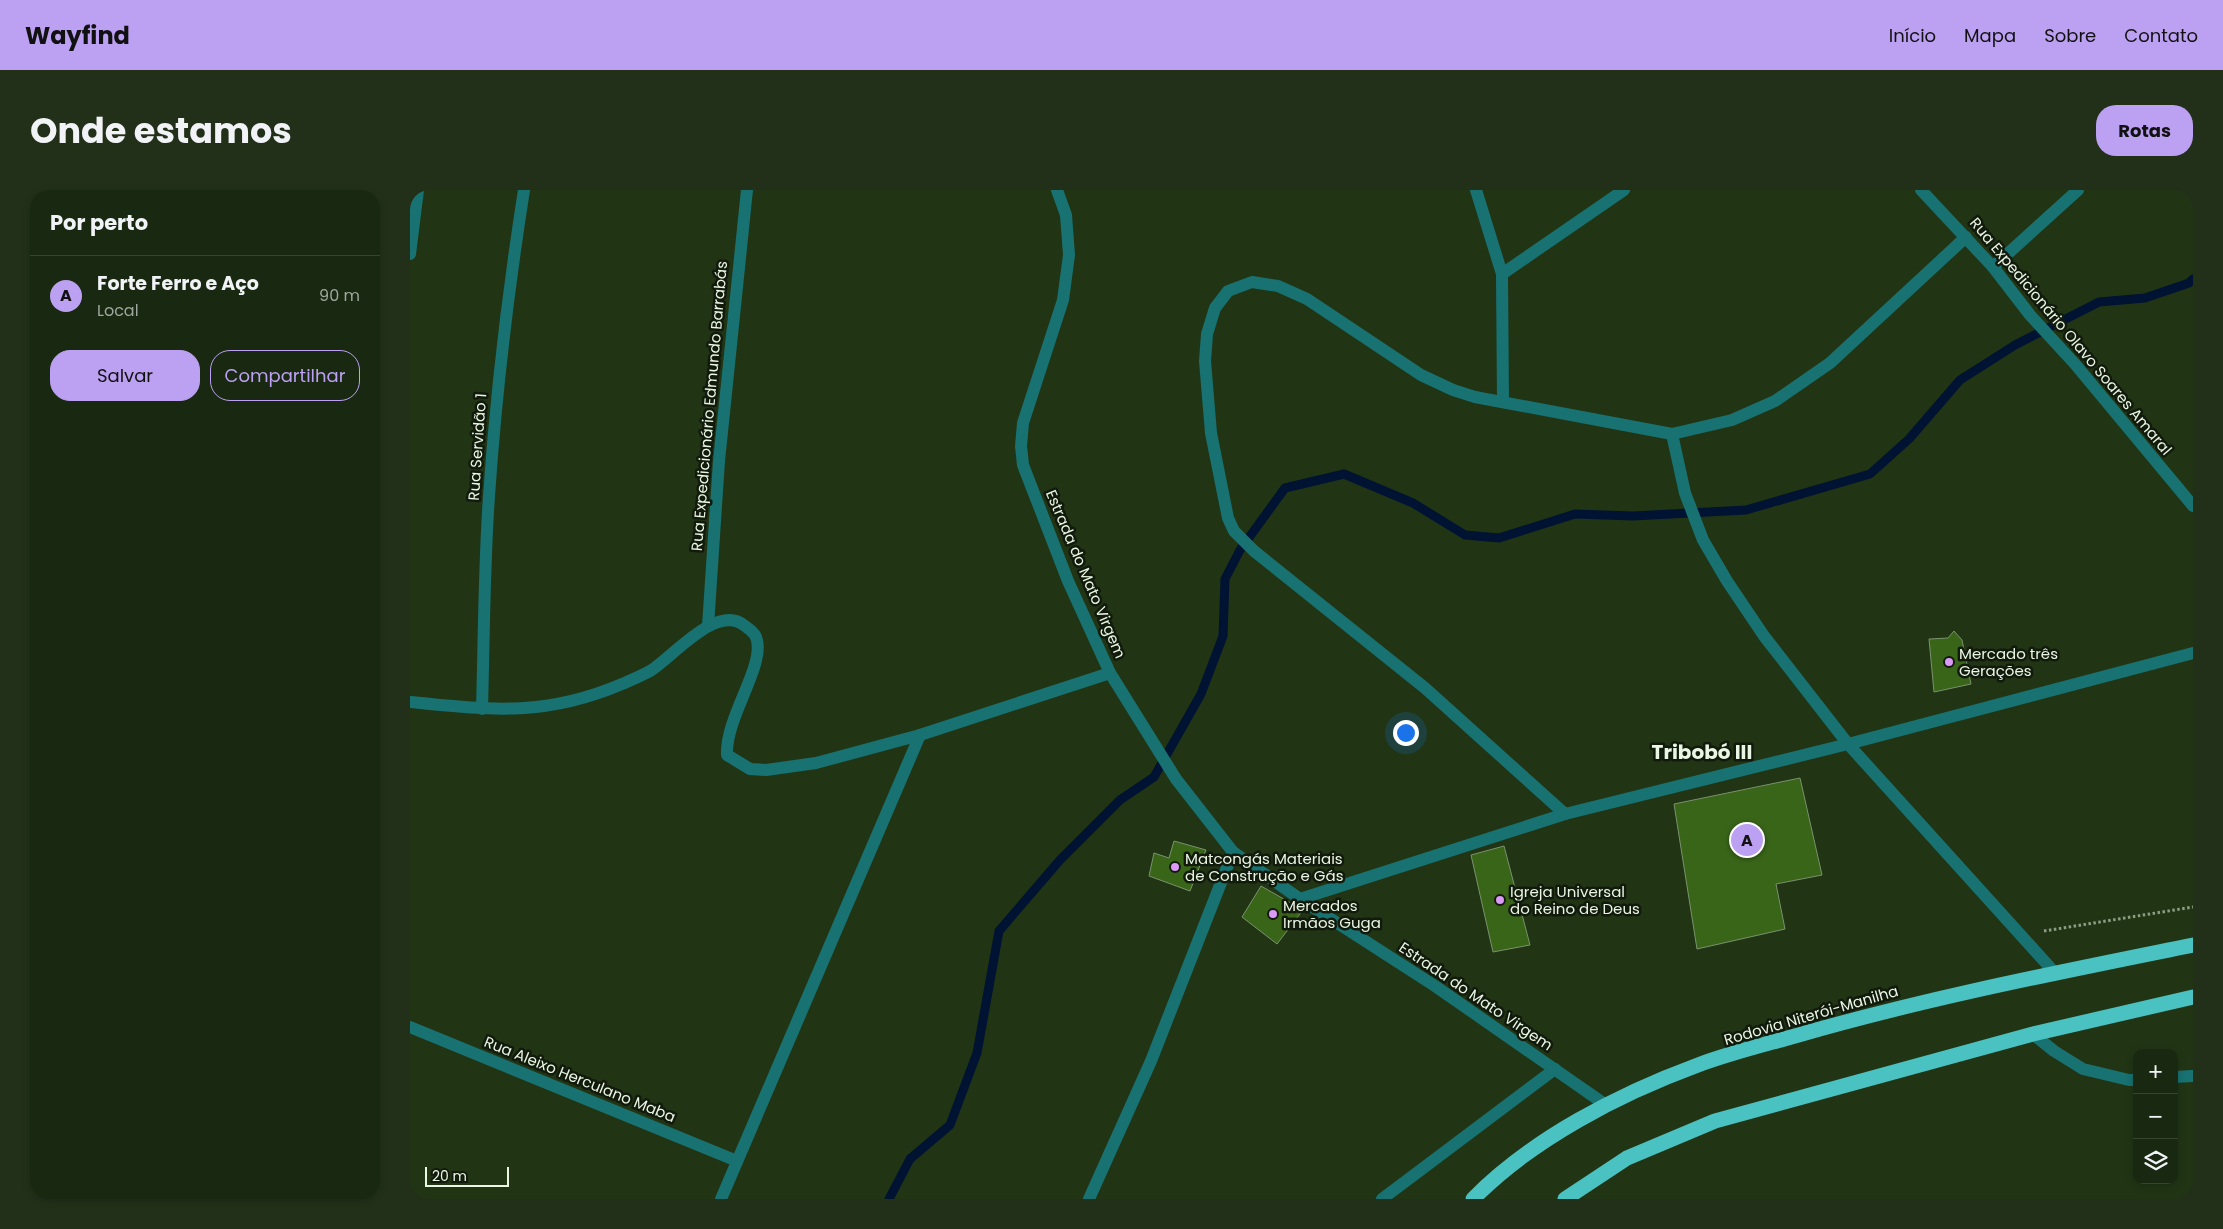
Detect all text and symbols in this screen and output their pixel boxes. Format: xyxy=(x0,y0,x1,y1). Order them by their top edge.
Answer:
text: Wayfind xyxy=(25,19,130,52)
text: Início xyxy=(1889,23,1936,48)
text: Mapa xyxy=(1964,23,2016,48)
text: Sobre xyxy=(2044,23,2096,48)
text: Contato xyxy=(2124,23,2198,48)
button: Rotas xyxy=(2096,105,2193,156)
text: Onde estamos xyxy=(30,106,292,155)
text: Por perto xyxy=(50,208,148,237)
street label: Rua Expedicionário Olavo Soares Amaral xyxy=(1965,213,2177,459)
street label: Rua Expedicionário Edmundo Barrabás xyxy=(686,260,732,552)
text: Forte Ferro e Aço xyxy=(97,270,259,297)
text: A xyxy=(60,284,72,307)
text: 90 m xyxy=(319,284,360,307)
text: Local xyxy=(97,299,139,322)
button: Salvar xyxy=(50,350,200,401)
button: Compartilhar xyxy=(210,350,360,401)
street label: Rua Servidão 1 xyxy=(463,393,491,501)
street label: Estrada do Mato Virgem xyxy=(1041,487,1131,661)
place label: Mercado três Gerações xyxy=(1959,643,2058,681)
marker: Mercado três Gerações xyxy=(1943,656,1955,668)
your location xyxy=(1393,720,1419,746)
district label: Tribobó III xyxy=(1652,738,1752,766)
pin: A xyxy=(1731,821,1763,859)
place label: Matcongás Materiais de Construção e Gás xyxy=(1185,848,1344,886)
marker: Matcongás Materiais de Construção e Gás xyxy=(1169,861,1181,873)
place label: Igreja Universal do Reino de Deus xyxy=(1510,881,1640,919)
marker: Igreja Universal do Reino de Deus xyxy=(1494,894,1506,906)
place label: Mercados Irmãos Guga xyxy=(1283,895,1381,933)
marker: Mercados Irmãos Guga xyxy=(1267,908,1279,920)
street label: Estrada do Mato Virgem xyxy=(1395,937,1557,1055)
street label: Rodovia Niterói-Manilha xyxy=(1721,980,1901,1050)
street label: Rua Aleixo Herculano Maba xyxy=(481,1031,679,1127)
map controls xyxy=(2133,1049,2178,1184)
button: + xyxy=(2133,1049,2178,1094)
button: − xyxy=(2133,1094,2178,1139)
button: layers xyxy=(2133,1139,2178,1184)
scale bar xyxy=(425,1164,509,1187)
text: 20 m xyxy=(432,1166,467,1186)

